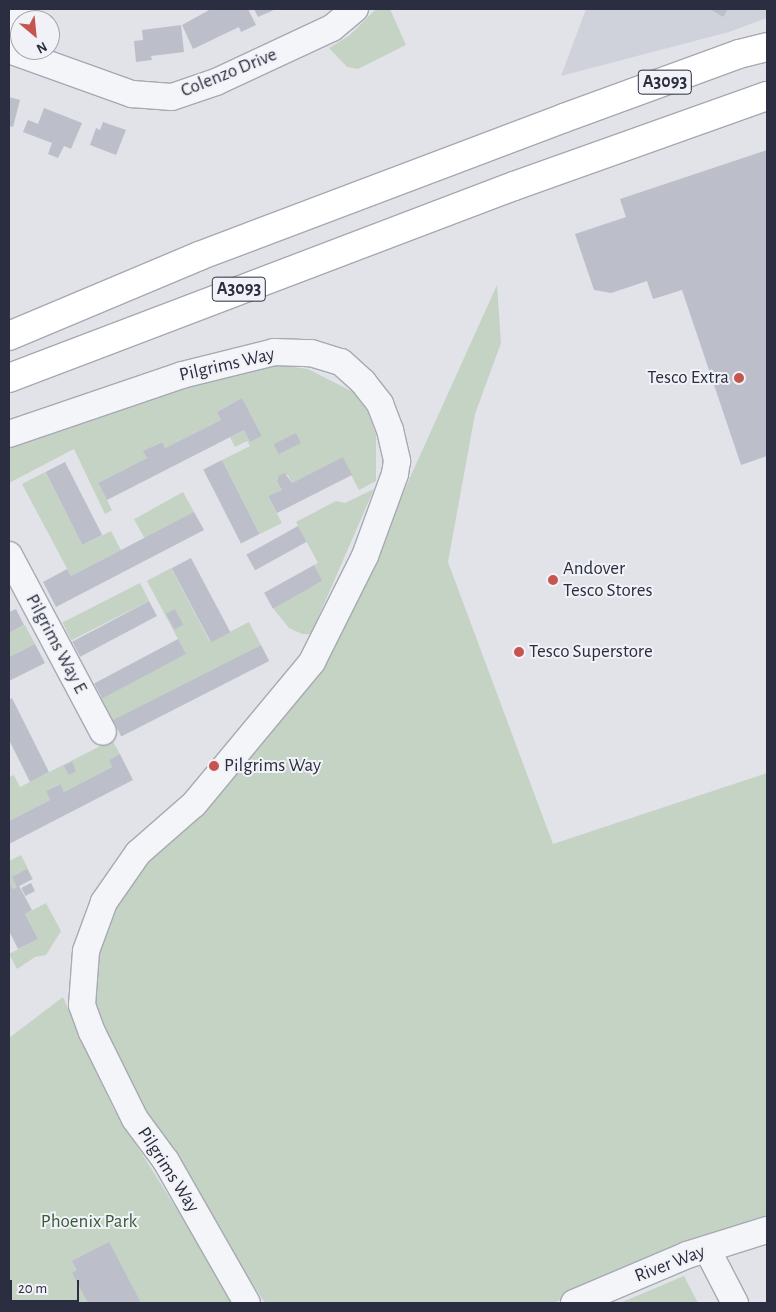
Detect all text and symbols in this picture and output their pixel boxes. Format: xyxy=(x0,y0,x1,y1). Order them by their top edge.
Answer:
north arrow xyxy=(10,10,60,60)
text: N xyxy=(34,39,49,56)
street label: Colenzo Drive xyxy=(178,43,280,103)
road number: A3093 xyxy=(638,66,692,98)
road number: A3093 xyxy=(212,274,266,304)
street label: Pilgrims Way xyxy=(177,343,277,387)
place label: Tesco Extra xyxy=(647,367,729,389)
marker: Tesco Extra xyxy=(733,372,745,384)
place label: Andover Tesco Stores xyxy=(563,558,652,602)
marker: Andover Tesco Stores xyxy=(547,574,559,586)
street label: Pilgrims Way E xyxy=(20,590,92,698)
place label: Tesco Superstore xyxy=(529,641,653,663)
marker: Tesco Superstore xyxy=(513,646,525,658)
place label: Pilgrims Way xyxy=(224,755,321,777)
marker: Pilgrims Way xyxy=(208,760,220,772)
street label: Pilgrims Way xyxy=(132,1123,204,1217)
park label: Phoenix Park xyxy=(41,1211,137,1233)
street label: River Way xyxy=(632,1240,708,1288)
scale bar xyxy=(12,1270,81,1302)
text: 20 m xyxy=(18,1281,47,1296)

